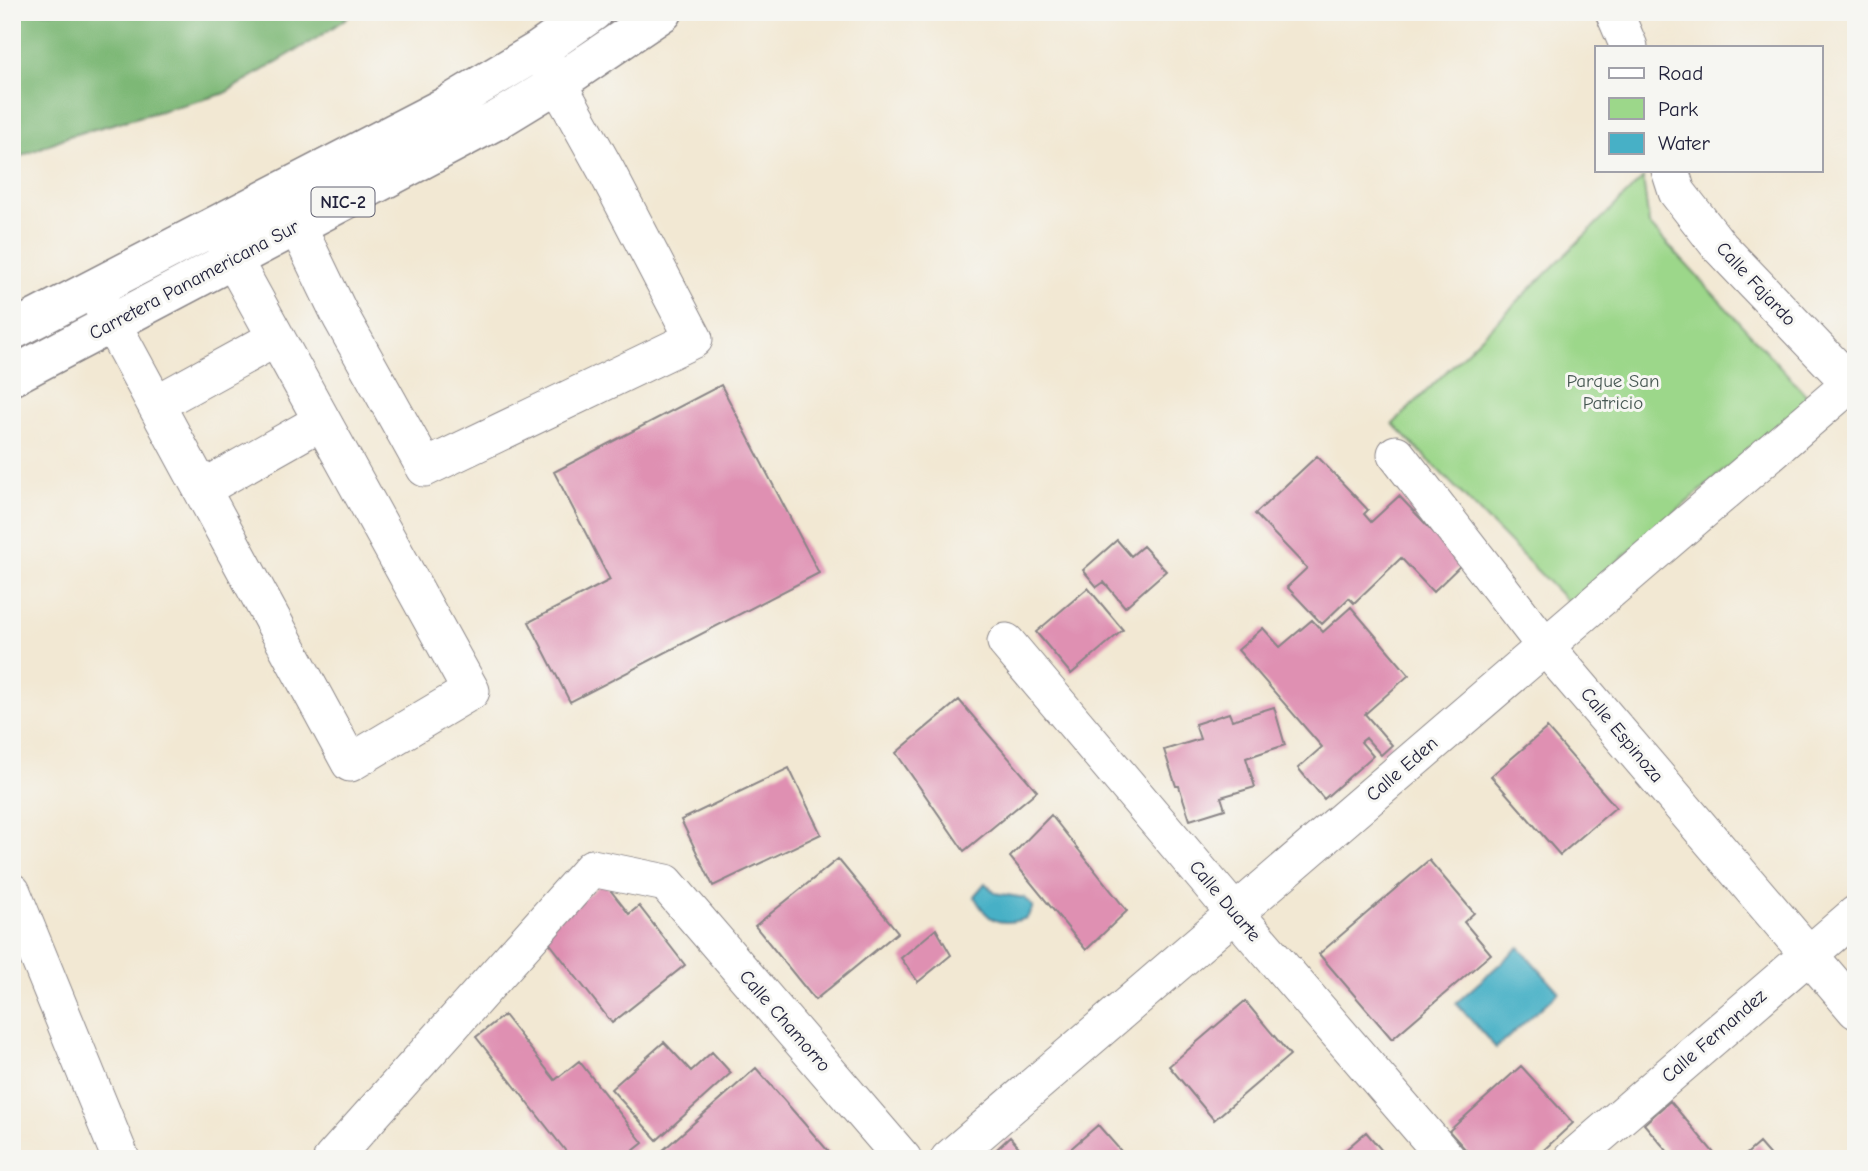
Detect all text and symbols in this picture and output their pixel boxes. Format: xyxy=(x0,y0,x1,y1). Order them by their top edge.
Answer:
legend xyxy=(1595,46,1822,172)
text: Road xyxy=(1658,61,1703,85)
text: Park xyxy=(1658,97,1698,121)
text: Water xyxy=(1658,131,1711,155)
road number: NIC-2 xyxy=(312,188,374,216)
street label: Carretera Panamericana Sur xyxy=(86,215,303,345)
street label: Calle Fajardo xyxy=(1712,237,1800,331)
park label: Parque San Patricio xyxy=(1566,370,1660,414)
street label: Calle Espinoza xyxy=(1576,683,1668,787)
street label: Calle Eden xyxy=(1362,732,1442,806)
street label: Calle Duarte xyxy=(1185,856,1265,946)
street label: Calle Chamorro xyxy=(735,966,835,1076)
street label: Calle Fernandez xyxy=(1657,985,1771,1087)

